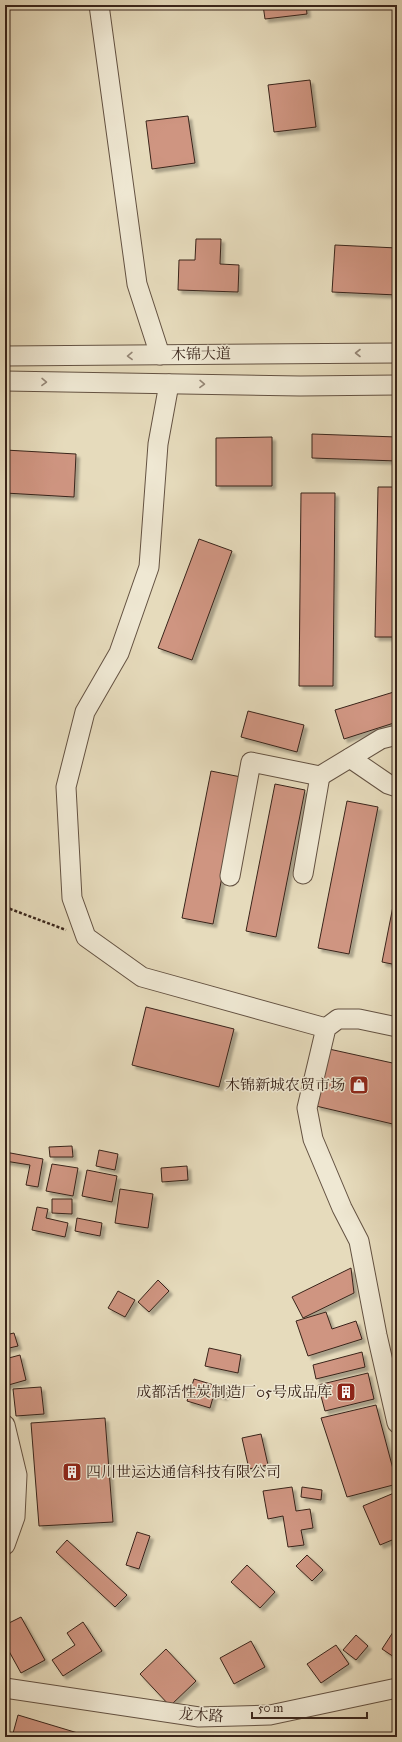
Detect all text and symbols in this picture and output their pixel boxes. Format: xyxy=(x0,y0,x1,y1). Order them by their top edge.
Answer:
street label: 木锦大道 xyxy=(171,344,231,364)
one-way arrow xyxy=(355,349,361,357)
one-way arrow xyxy=(127,351,133,360)
one-way arrow xyxy=(41,378,47,386)
one-way arrow xyxy=(199,380,205,388)
shop icon: 木锦新城农贸市场 xyxy=(348,1074,370,1096)
place label: 木锦新城农贸市场 xyxy=(225,1076,345,1094)
building icon: 成都活性炭制造厂05号成品库 xyxy=(335,1381,357,1403)
place label: 成都活性炭制造厂05号成品库 xyxy=(136,1383,332,1401)
building icon: 四川世运达通信科技有限公司 xyxy=(61,1461,83,1483)
place label: 四川世运达通信科技有限公司 xyxy=(86,1463,281,1481)
scale bar xyxy=(252,1694,367,1720)
text: 50 m xyxy=(258,1701,283,1715)
street label: 龙木路 xyxy=(178,1705,224,1725)

